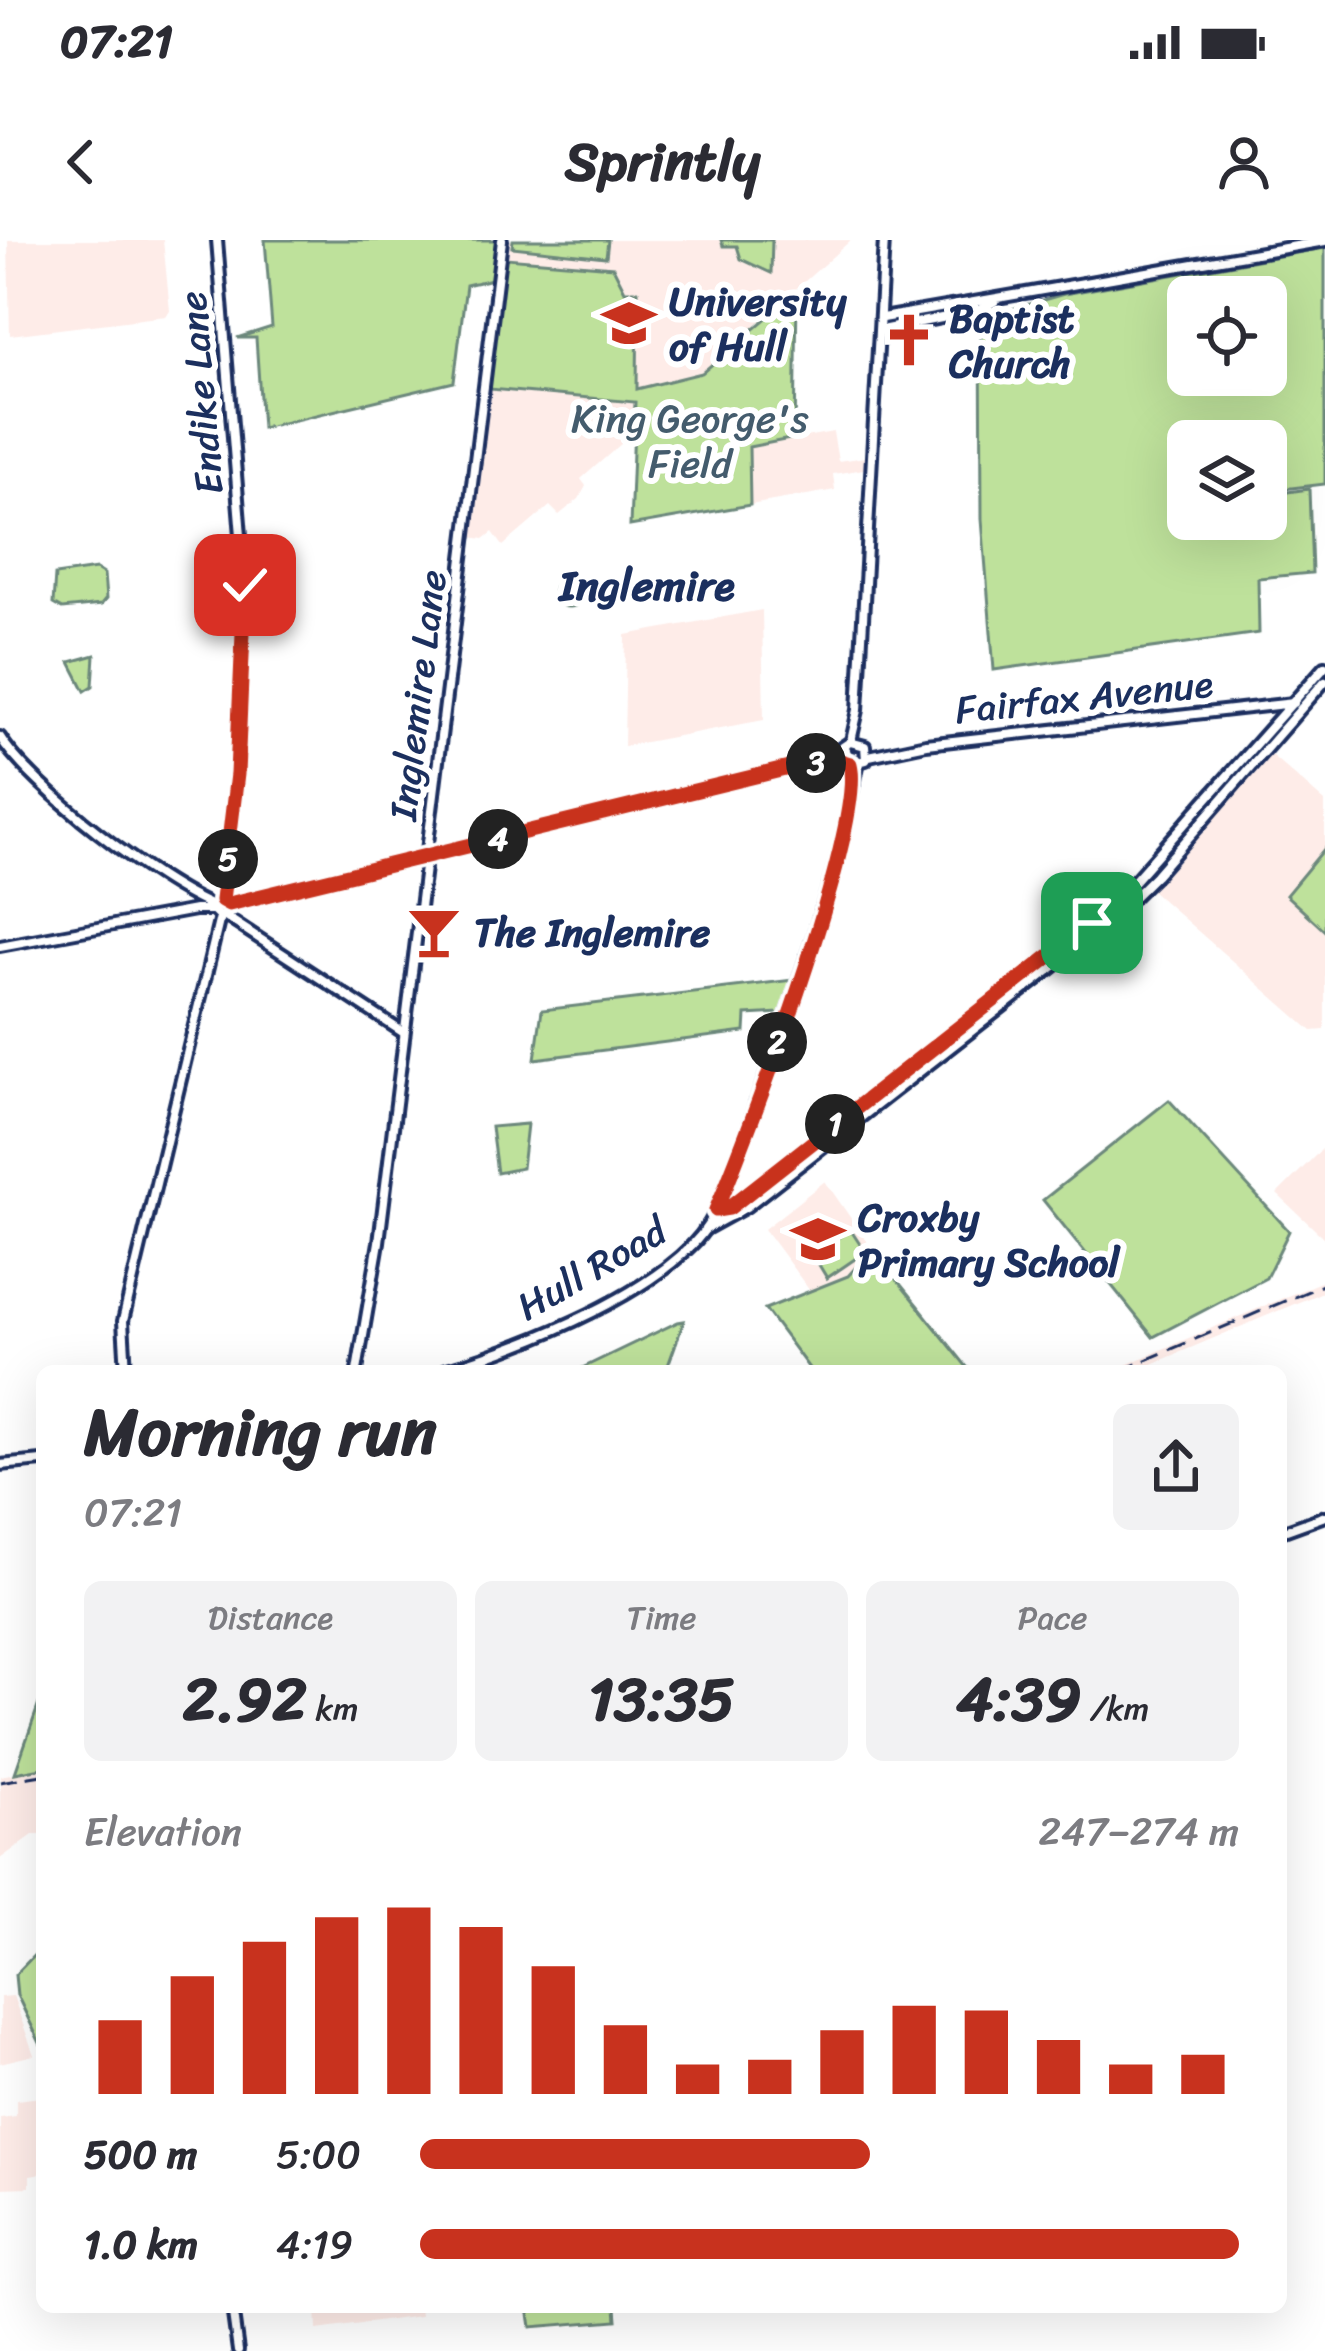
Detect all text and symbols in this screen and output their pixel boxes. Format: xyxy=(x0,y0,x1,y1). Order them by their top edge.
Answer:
text: 07:21 xyxy=(60,2,173,82)
text: Sprintly xyxy=(565,114,760,210)
icon: back xyxy=(48,129,114,195)
icon: person xyxy=(1211,129,1277,195)
place label: University of Hull xyxy=(669,267,848,381)
map controls xyxy=(1167,276,1287,540)
button: locate xyxy=(1167,276,1287,396)
place label: Baptist Church xyxy=(948,284,1075,398)
street label: Endike Lane xyxy=(157,289,244,497)
school or university icon: University of Hull xyxy=(600,294,658,352)
church icon: Baptist Church xyxy=(880,311,938,369)
park label: King George's Field xyxy=(571,384,809,498)
button: layers xyxy=(1167,420,1287,540)
pin xyxy=(194,534,296,636)
district label: Inglemire xyxy=(557,549,735,623)
icon: check xyxy=(212,552,278,618)
street label: Inglemire Lane xyxy=(368,566,467,825)
street label: Fairfax Avenue xyxy=(952,649,1216,744)
pin: 3 xyxy=(786,733,846,793)
text: 3 xyxy=(807,734,825,792)
pin: 4 xyxy=(468,809,528,869)
text: 4 xyxy=(488,810,508,868)
pin: 5 xyxy=(198,829,258,889)
text: 5 xyxy=(218,830,238,888)
pin xyxy=(1041,872,1143,974)
icon: arrive xyxy=(1059,890,1125,956)
place label: The Inglemire xyxy=(474,898,710,967)
bar icon: The Inglemire xyxy=(405,903,463,961)
pin: 2 xyxy=(747,1012,807,1072)
text: 2 xyxy=(767,1013,787,1071)
pin: 1 xyxy=(805,1094,865,1154)
text: 1 xyxy=(828,1095,842,1153)
place label: Croxby Primary School xyxy=(857,1183,1121,1297)
street label: Hull Road xyxy=(503,1196,682,1339)
school or university icon: Croxby Primary School xyxy=(789,1210,847,1268)
text: Morning run xyxy=(84,1374,437,1491)
button: share xyxy=(1113,1404,1239,1530)
text: 07:21 xyxy=(84,1478,182,1547)
text: Distance xyxy=(208,1589,333,1647)
text: Time xyxy=(627,1589,696,1647)
text: Pace xyxy=(1017,1589,1088,1647)
text: 2.92 xyxy=(183,1647,307,1753)
text: 13:35 xyxy=(588,1647,735,1753)
text: 4:39 xyxy=(956,1647,1081,1753)
text: km xyxy=(307,1680,358,1738)
text: /km xyxy=(1081,1680,1149,1738)
text: Elevation xyxy=(84,1797,242,1866)
text: 247–274 m xyxy=(1039,1797,1239,1866)
text: 500 m xyxy=(84,2120,197,2189)
text: 5:00 xyxy=(276,2120,361,2189)
text: 1.0 km xyxy=(84,2210,198,2279)
text: 4:19 xyxy=(276,2210,353,2279)

